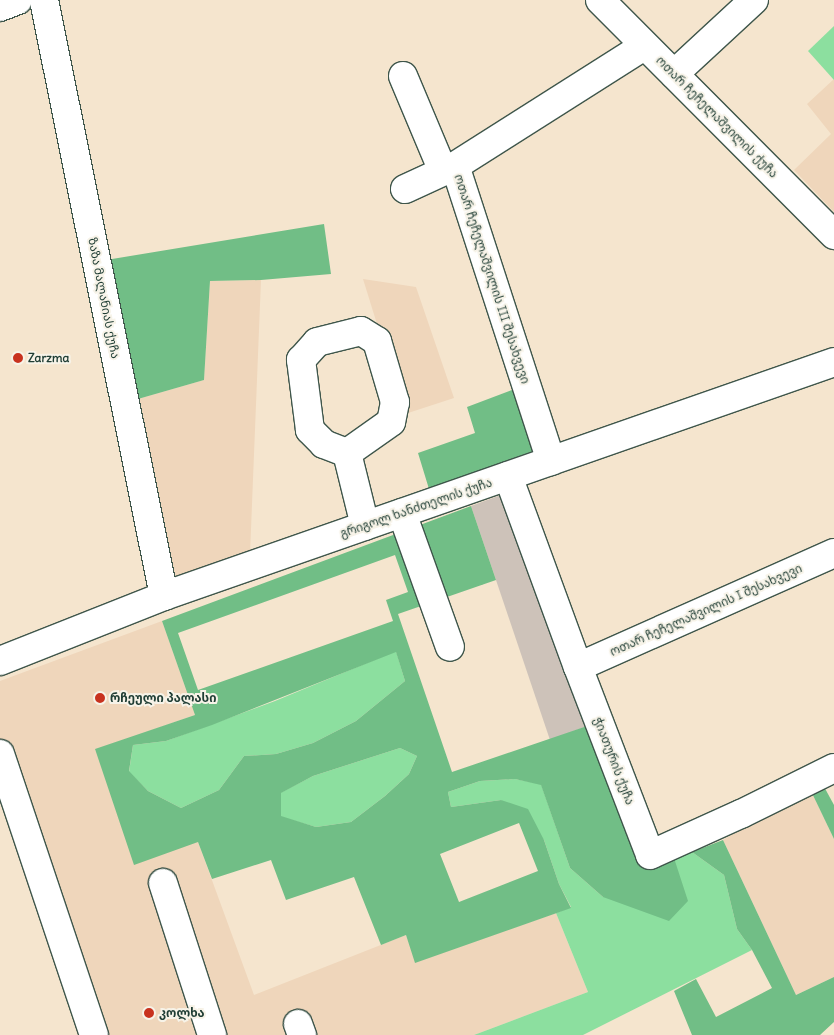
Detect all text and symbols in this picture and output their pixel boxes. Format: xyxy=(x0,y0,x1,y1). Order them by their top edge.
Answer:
street label: ოთარ ჩეჩელაშვილის ქუჩა xyxy=(653,53,781,181)
street label: ოთარ ჩეჩელაშვილის III შესახვევი xyxy=(451,172,533,386)
street label: ზაზა მალანიას ქუჩა xyxy=(85,236,123,360)
place label: Zarzma xyxy=(28,351,69,365)
marker: Zarzma xyxy=(12,352,24,364)
street label: გრიგოლ ხანძთელის ქუჩა xyxy=(338,475,494,541)
street label: ოთარ ჩეჩელაშვილის I შესახვევი xyxy=(608,561,804,659)
place label: რჩეული პალასი xyxy=(110,691,216,705)
marker: რჩეული პალასი xyxy=(94,692,106,704)
street label: ჭიათურის ქუჩა xyxy=(591,715,637,807)
place label: კოლხა xyxy=(159,1006,205,1020)
marker: კოლხა xyxy=(143,1007,155,1019)

